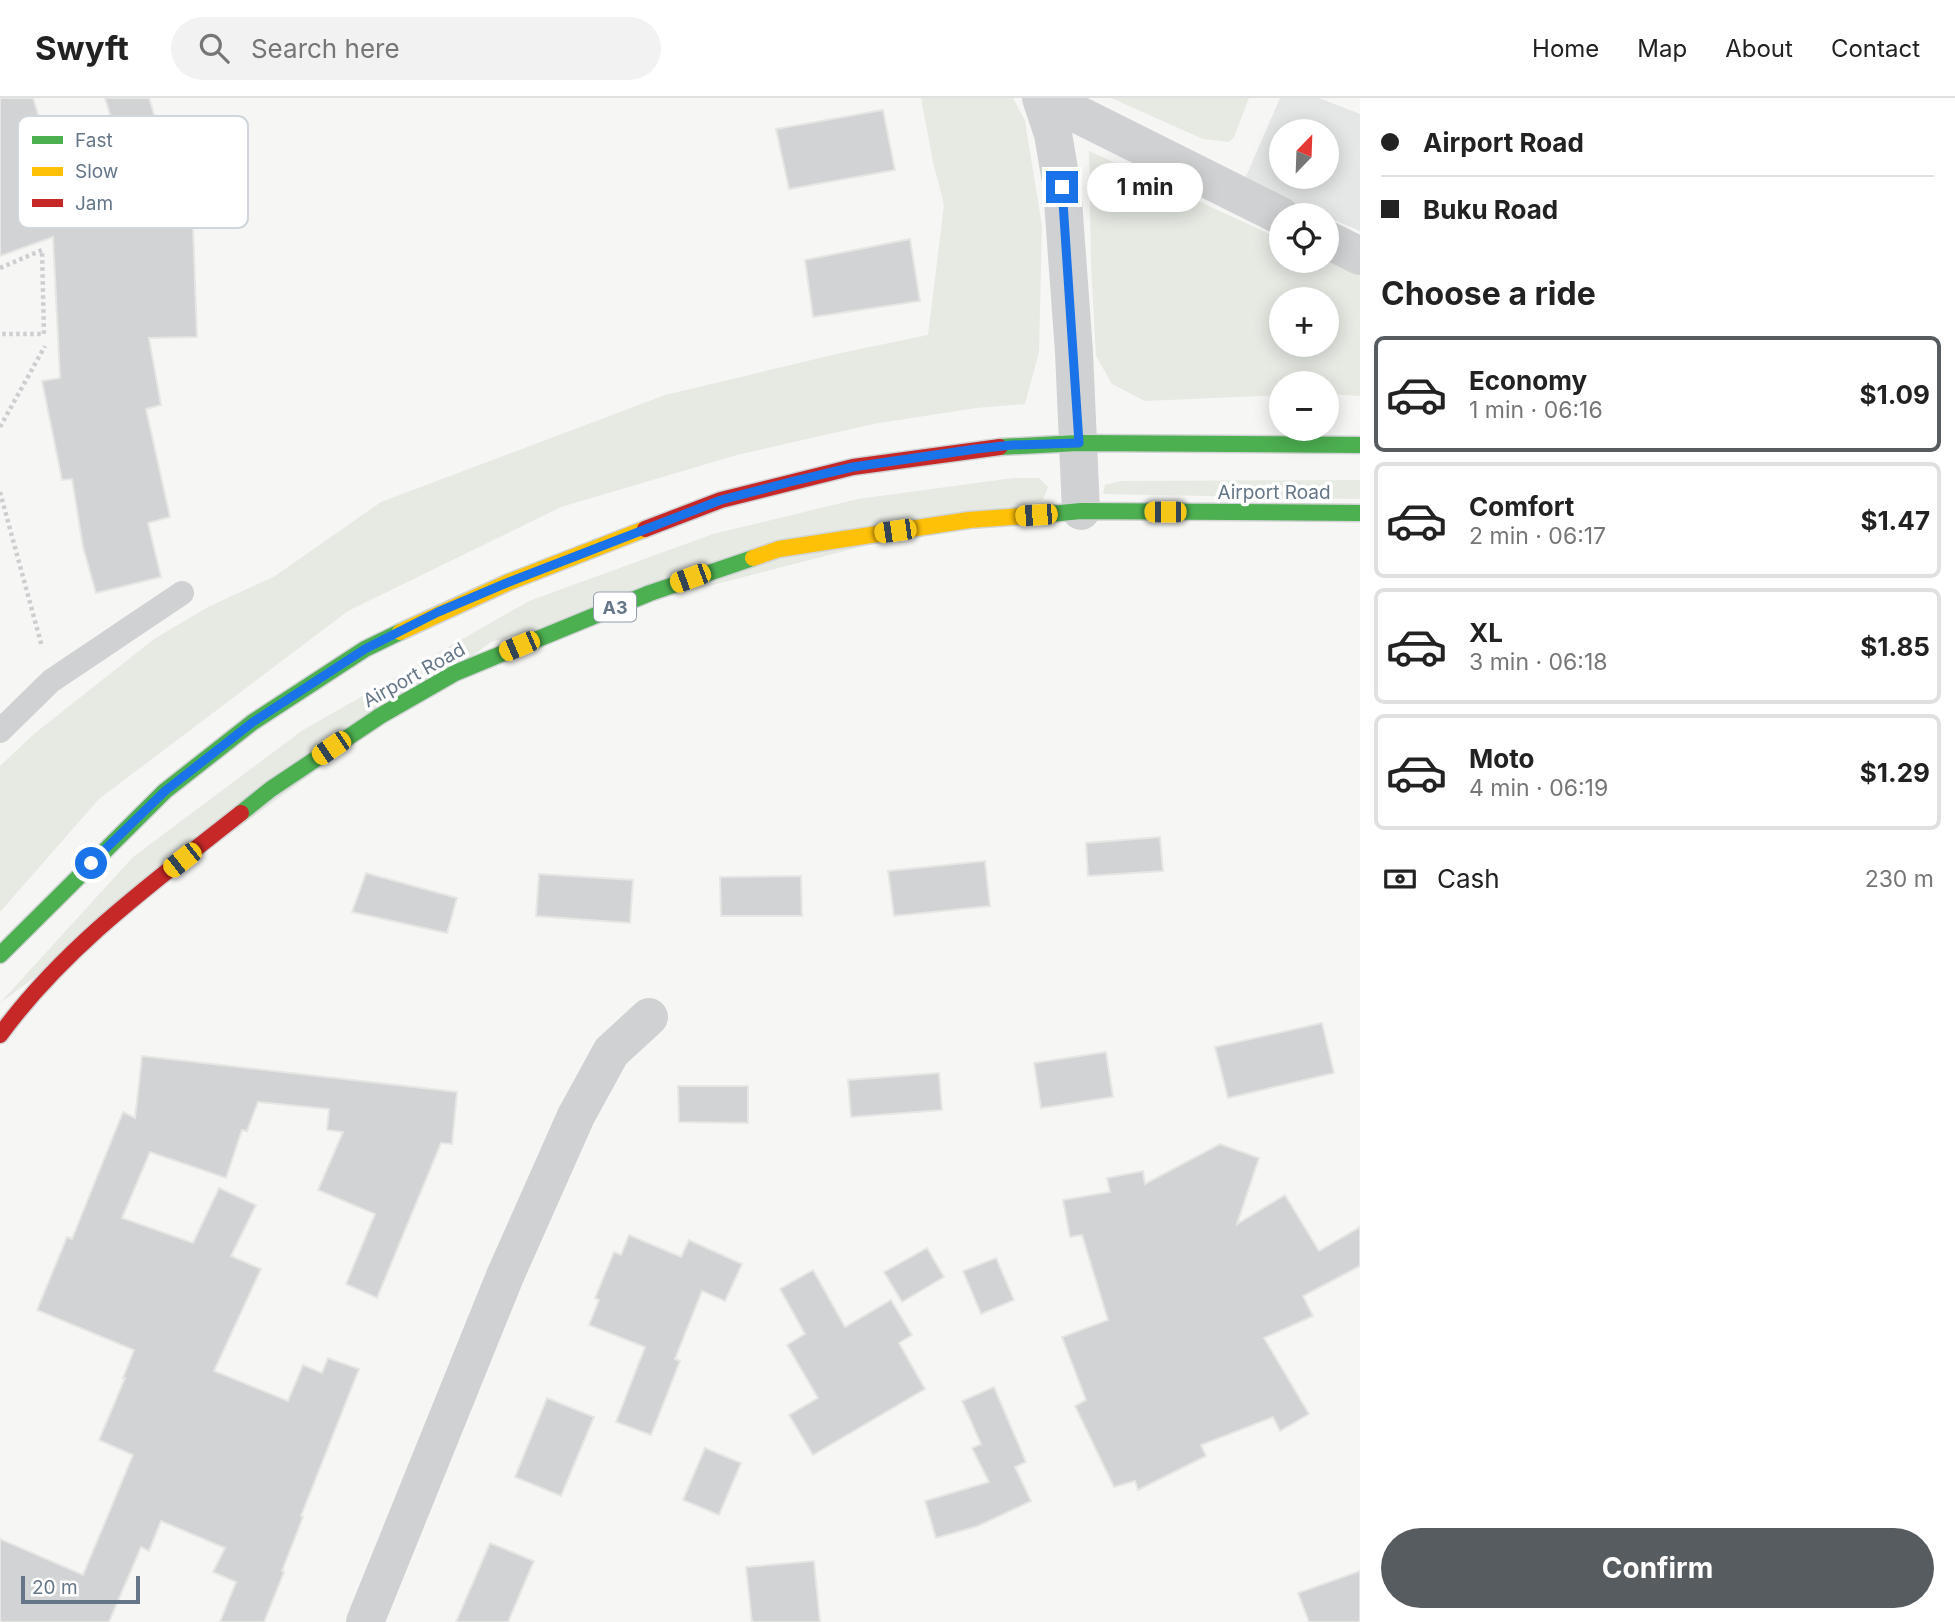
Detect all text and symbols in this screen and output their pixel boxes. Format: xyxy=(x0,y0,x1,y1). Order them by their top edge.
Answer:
search box xyxy=(171,17,661,80)
text: Swyft xyxy=(35,28,129,68)
icon: search xyxy=(195,29,233,67)
text: Search here xyxy=(251,33,400,64)
text: Home xyxy=(1532,34,1599,63)
text: Map xyxy=(1637,34,1687,63)
text: About xyxy=(1725,34,1793,63)
text: Contact xyxy=(1831,34,1920,63)
legend xyxy=(18,116,248,228)
north arrow xyxy=(1269,119,1339,189)
map controls xyxy=(1269,119,1339,441)
text: Airport Road xyxy=(1423,127,1584,158)
text: Fast xyxy=(75,129,113,152)
text: Slow xyxy=(75,160,118,183)
callout: 1 min xyxy=(1086,162,1202,212)
route end xyxy=(1046,171,1078,203)
text: 1 min xyxy=(1117,173,1173,201)
text: Jam xyxy=(75,192,113,215)
text: Buku Road xyxy=(1423,194,1558,225)
button: locate xyxy=(1269,203,1339,273)
text: Choose a ride xyxy=(1381,274,1596,313)
button: + xyxy=(1269,287,1339,357)
icon: car xyxy=(1385,363,1448,426)
text: Economy xyxy=(1469,365,1587,396)
button: − xyxy=(1269,371,1339,441)
text: $1.09 xyxy=(1859,379,1930,410)
text: 1 min · 06:16 xyxy=(1469,396,1603,424)
street label: Airport Road xyxy=(1217,481,1331,504)
icon: car xyxy=(1385,489,1448,552)
text: Comfort xyxy=(1469,491,1574,522)
car xyxy=(1145,502,1187,523)
car xyxy=(1015,503,1058,527)
text: $1.47 xyxy=(1860,505,1930,536)
car xyxy=(873,518,918,544)
text: 2 min · 06:17 xyxy=(1469,522,1606,550)
car xyxy=(667,561,714,595)
road number: A3 xyxy=(594,592,636,622)
icon: car xyxy=(1385,615,1448,678)
text: XL xyxy=(1469,617,1503,648)
car xyxy=(496,628,543,664)
text: $1.85 xyxy=(1860,631,1930,662)
street label: Airport Road xyxy=(359,638,469,712)
text: 3 min · 06:18 xyxy=(1469,648,1608,676)
car xyxy=(308,728,355,768)
icon: car xyxy=(1385,741,1448,804)
text: Moto xyxy=(1469,743,1534,774)
text: $1.29 xyxy=(1860,757,1930,788)
text: 4 min · 06:19 xyxy=(1469,774,1608,802)
car xyxy=(159,839,206,881)
route start xyxy=(75,847,107,879)
icon: cash xyxy=(1381,860,1419,898)
text: Cash xyxy=(1437,863,1500,894)
text: 230 m xyxy=(1865,865,1934,893)
button: Confirm xyxy=(1381,1528,1934,1608)
scale bar xyxy=(21,1573,140,1605)
text: 20 m xyxy=(32,1576,78,1599)

